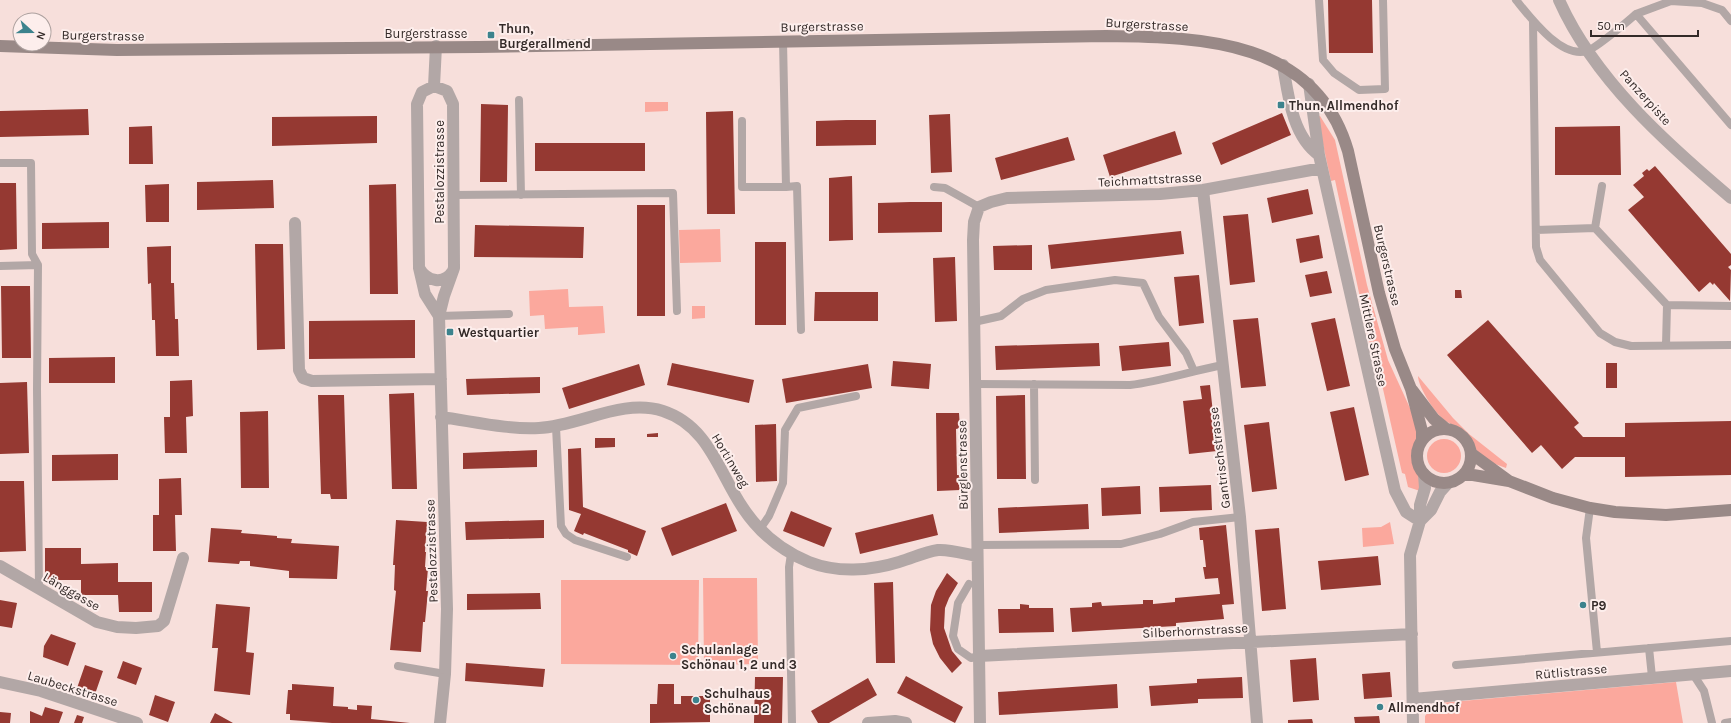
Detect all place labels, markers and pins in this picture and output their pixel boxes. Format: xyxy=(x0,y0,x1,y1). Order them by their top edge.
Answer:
place label: Thun, Burgerallmend xyxy=(499,21,591,51)
marker: Thun, Burgerallmend xyxy=(486,30,496,40)
place label: Thun, Allmendhof xyxy=(1289,98,1399,113)
marker: Thun, Allmendhof xyxy=(1276,100,1286,110)
place label: Westquartier xyxy=(458,325,540,341)
marker: Westquartier xyxy=(445,327,455,337)
place label: P9 xyxy=(1591,598,1607,613)
marker: P9 xyxy=(1578,600,1588,610)
place label: Schulanlage Schönau 1, 2 und 3 xyxy=(681,642,797,672)
marker: Schulanlage Schönau 1, 2 und 3 xyxy=(668,651,678,661)
place label: Schulhaus Schönau 2 xyxy=(704,686,770,716)
marker: Schulhaus Schönau 2 xyxy=(691,695,701,705)
place label: Allmendhof xyxy=(1388,700,1460,715)
marker: Allmendhof xyxy=(1375,702,1385,712)

